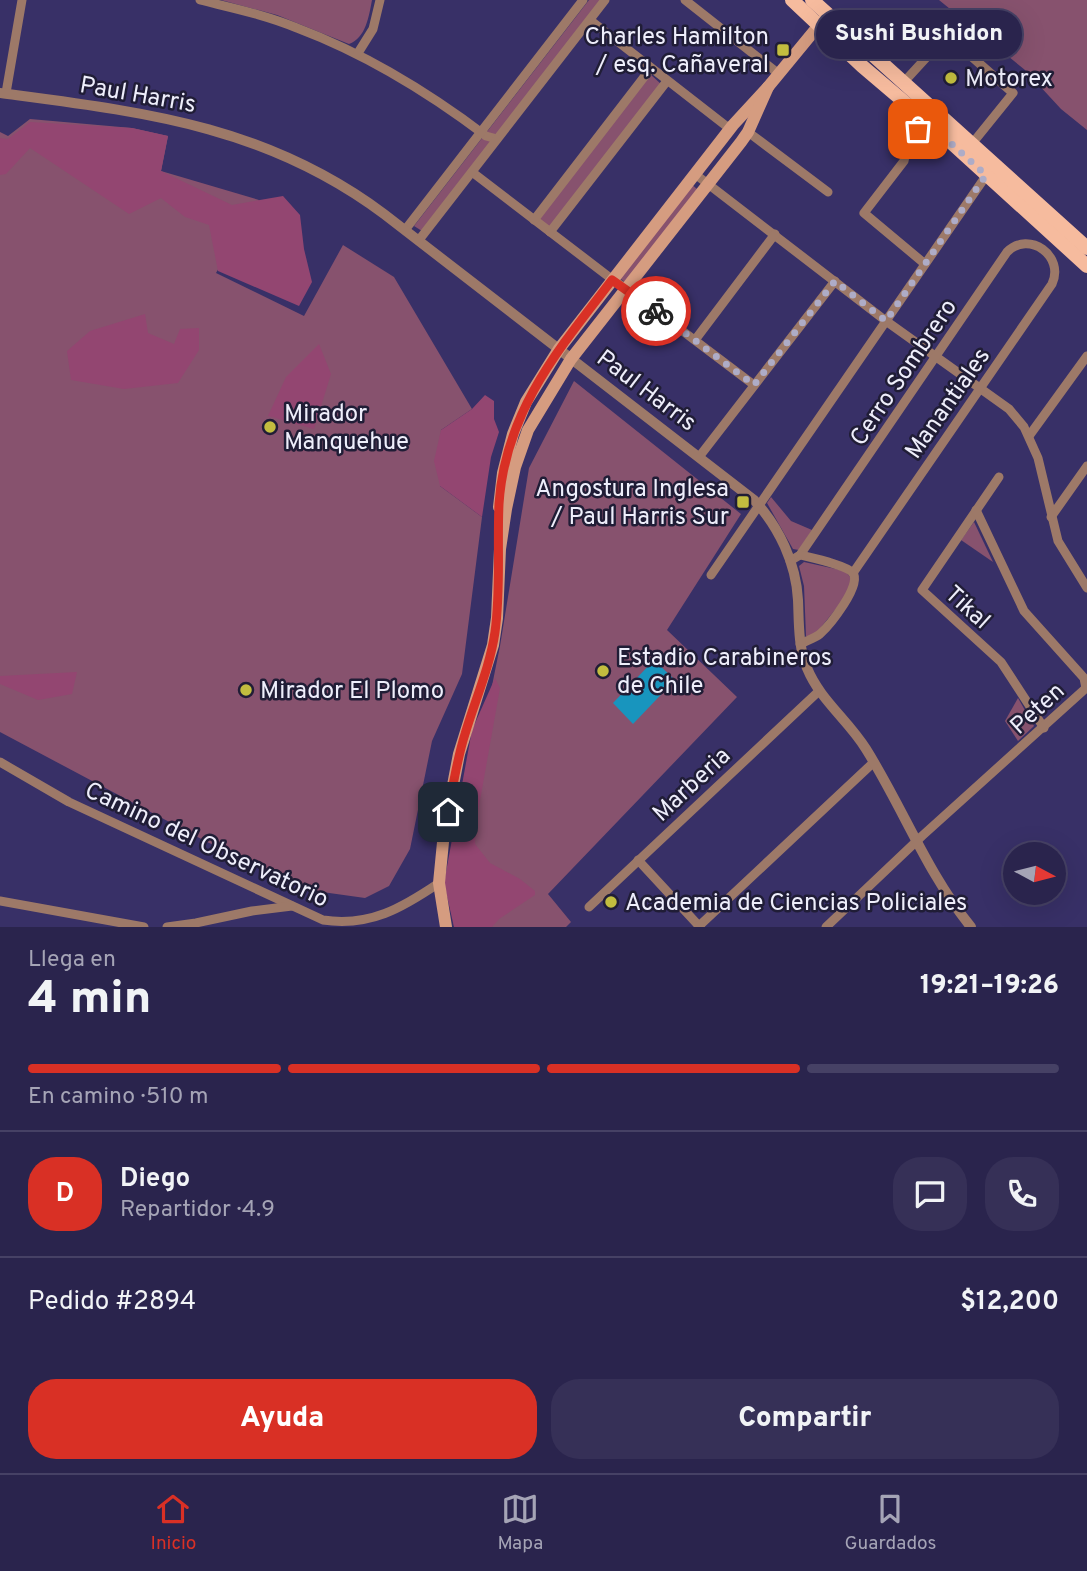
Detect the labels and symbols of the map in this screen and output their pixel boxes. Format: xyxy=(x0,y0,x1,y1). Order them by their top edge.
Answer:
callout: Sushi Bushidon xyxy=(815,10,1021,59)
place label: Charles Hamilton / esq. Cañaveral xyxy=(584,23,769,81)
marker: Charles Hamilton / esq. Cañaveral xyxy=(775,42,791,58)
place label: Motorex xyxy=(965,65,1053,95)
marker: Motorex xyxy=(943,70,959,86)
street label: Paul Harris xyxy=(77,71,198,121)
pin xyxy=(888,99,948,159)
courier xyxy=(621,276,691,346)
street label: Cerro Sombrero xyxy=(844,294,965,452)
street label: Manantiales xyxy=(899,343,998,465)
street label: Paul Harris xyxy=(590,344,702,439)
place label: Mirador Manquehue xyxy=(284,400,409,458)
marker: Mirador Manquehue xyxy=(262,419,278,435)
place label: Angostura Inglesa / Paul Harris Sur xyxy=(535,475,729,533)
marker: Angostura Inglesa / Paul Harris Sur xyxy=(735,494,751,510)
street label: Tikal xyxy=(938,580,996,637)
place label: Estadio Carabineros de Chile xyxy=(617,644,832,702)
marker: Estadio Carabineros de Chile xyxy=(595,663,611,679)
place label: Mirador El Plomo xyxy=(260,677,444,707)
street label: Peten xyxy=(1005,677,1072,742)
marker: Mirador El Plomo xyxy=(238,682,254,698)
street label: Marberia xyxy=(647,742,738,829)
street label: Camino del Observatorio xyxy=(80,776,333,916)
pin xyxy=(418,782,478,842)
north arrow xyxy=(1003,842,1066,905)
place label: Academia de Ciencias Policiales xyxy=(625,889,967,919)
marker: Academia de Ciencias Policiales xyxy=(603,894,619,910)

